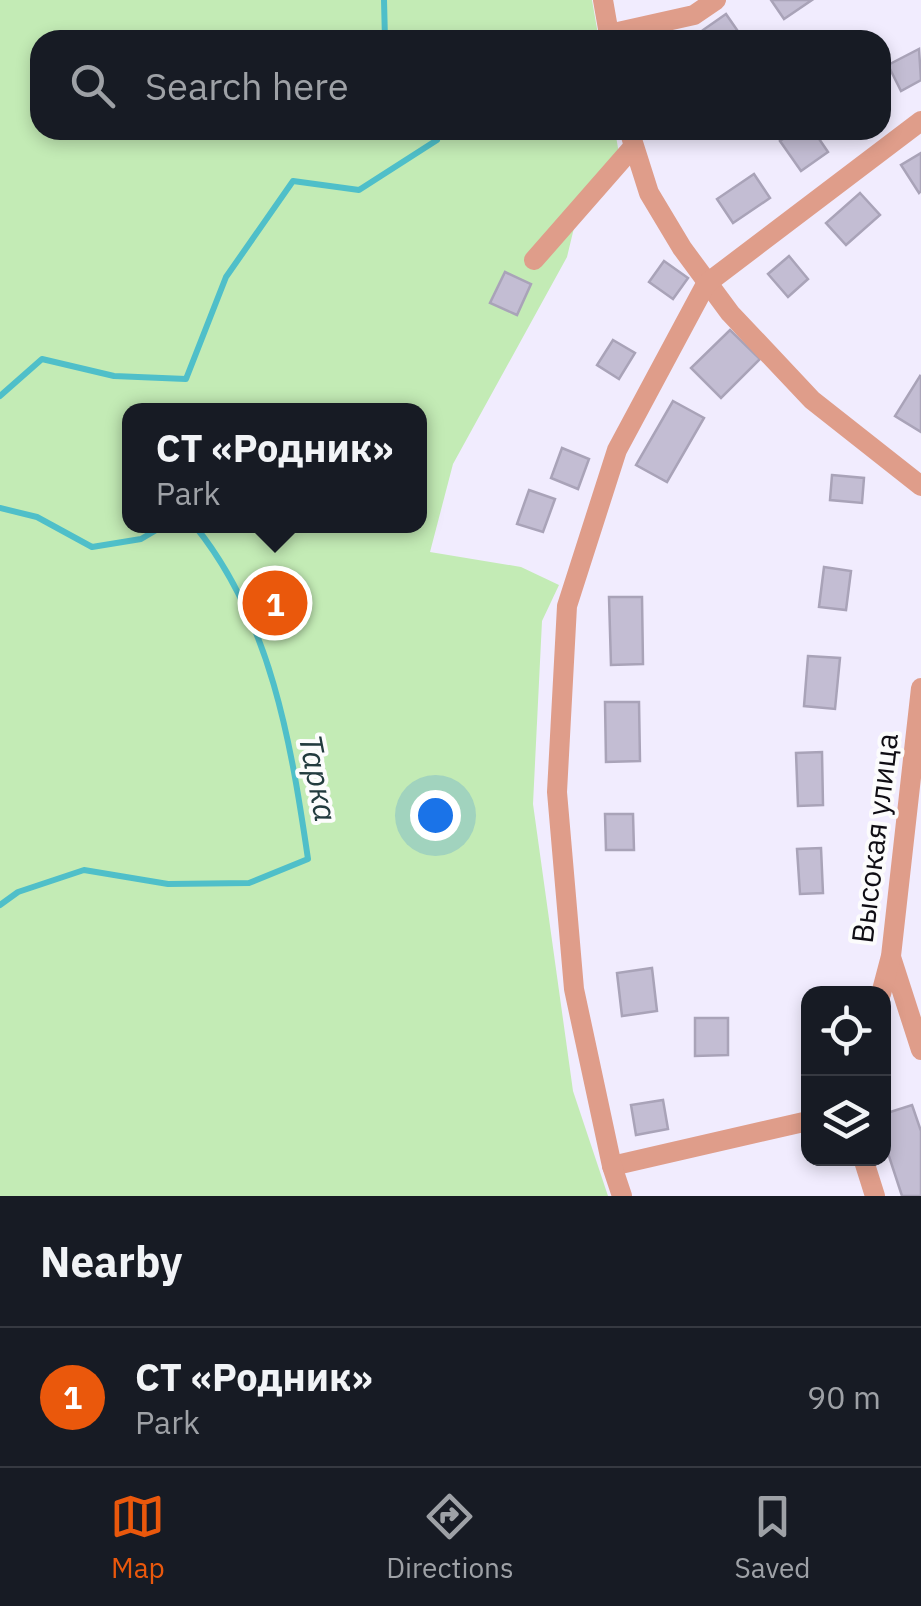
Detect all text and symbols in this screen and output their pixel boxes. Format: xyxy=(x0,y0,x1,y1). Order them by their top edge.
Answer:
search box xyxy=(30,30,891,140)
icon: search xyxy=(65,58,120,113)
text: Search here xyxy=(145,61,349,110)
popup xyxy=(122,403,427,533)
text: СТ «Родник» xyxy=(156,423,393,472)
text: Park xyxy=(156,472,220,514)
pin: 1 xyxy=(242,566,308,640)
water label: Тарка xyxy=(290,731,348,825)
street label: Высокая улица xyxy=(842,731,906,945)
your location xyxy=(410,790,461,841)
map controls xyxy=(801,986,891,1166)
button: locate xyxy=(801,986,891,1076)
button: layers xyxy=(801,1076,891,1166)
text: Nearby xyxy=(40,1234,182,1289)
text: СТ «Родник» xyxy=(135,1352,373,1401)
text: 1 xyxy=(63,1376,82,1418)
text: 90 m xyxy=(807,1376,881,1418)
text: Park xyxy=(135,1401,200,1443)
tab: Map xyxy=(110,1489,165,1586)
tab: Directions xyxy=(386,1489,514,1586)
tab: Saved xyxy=(734,1489,811,1586)

